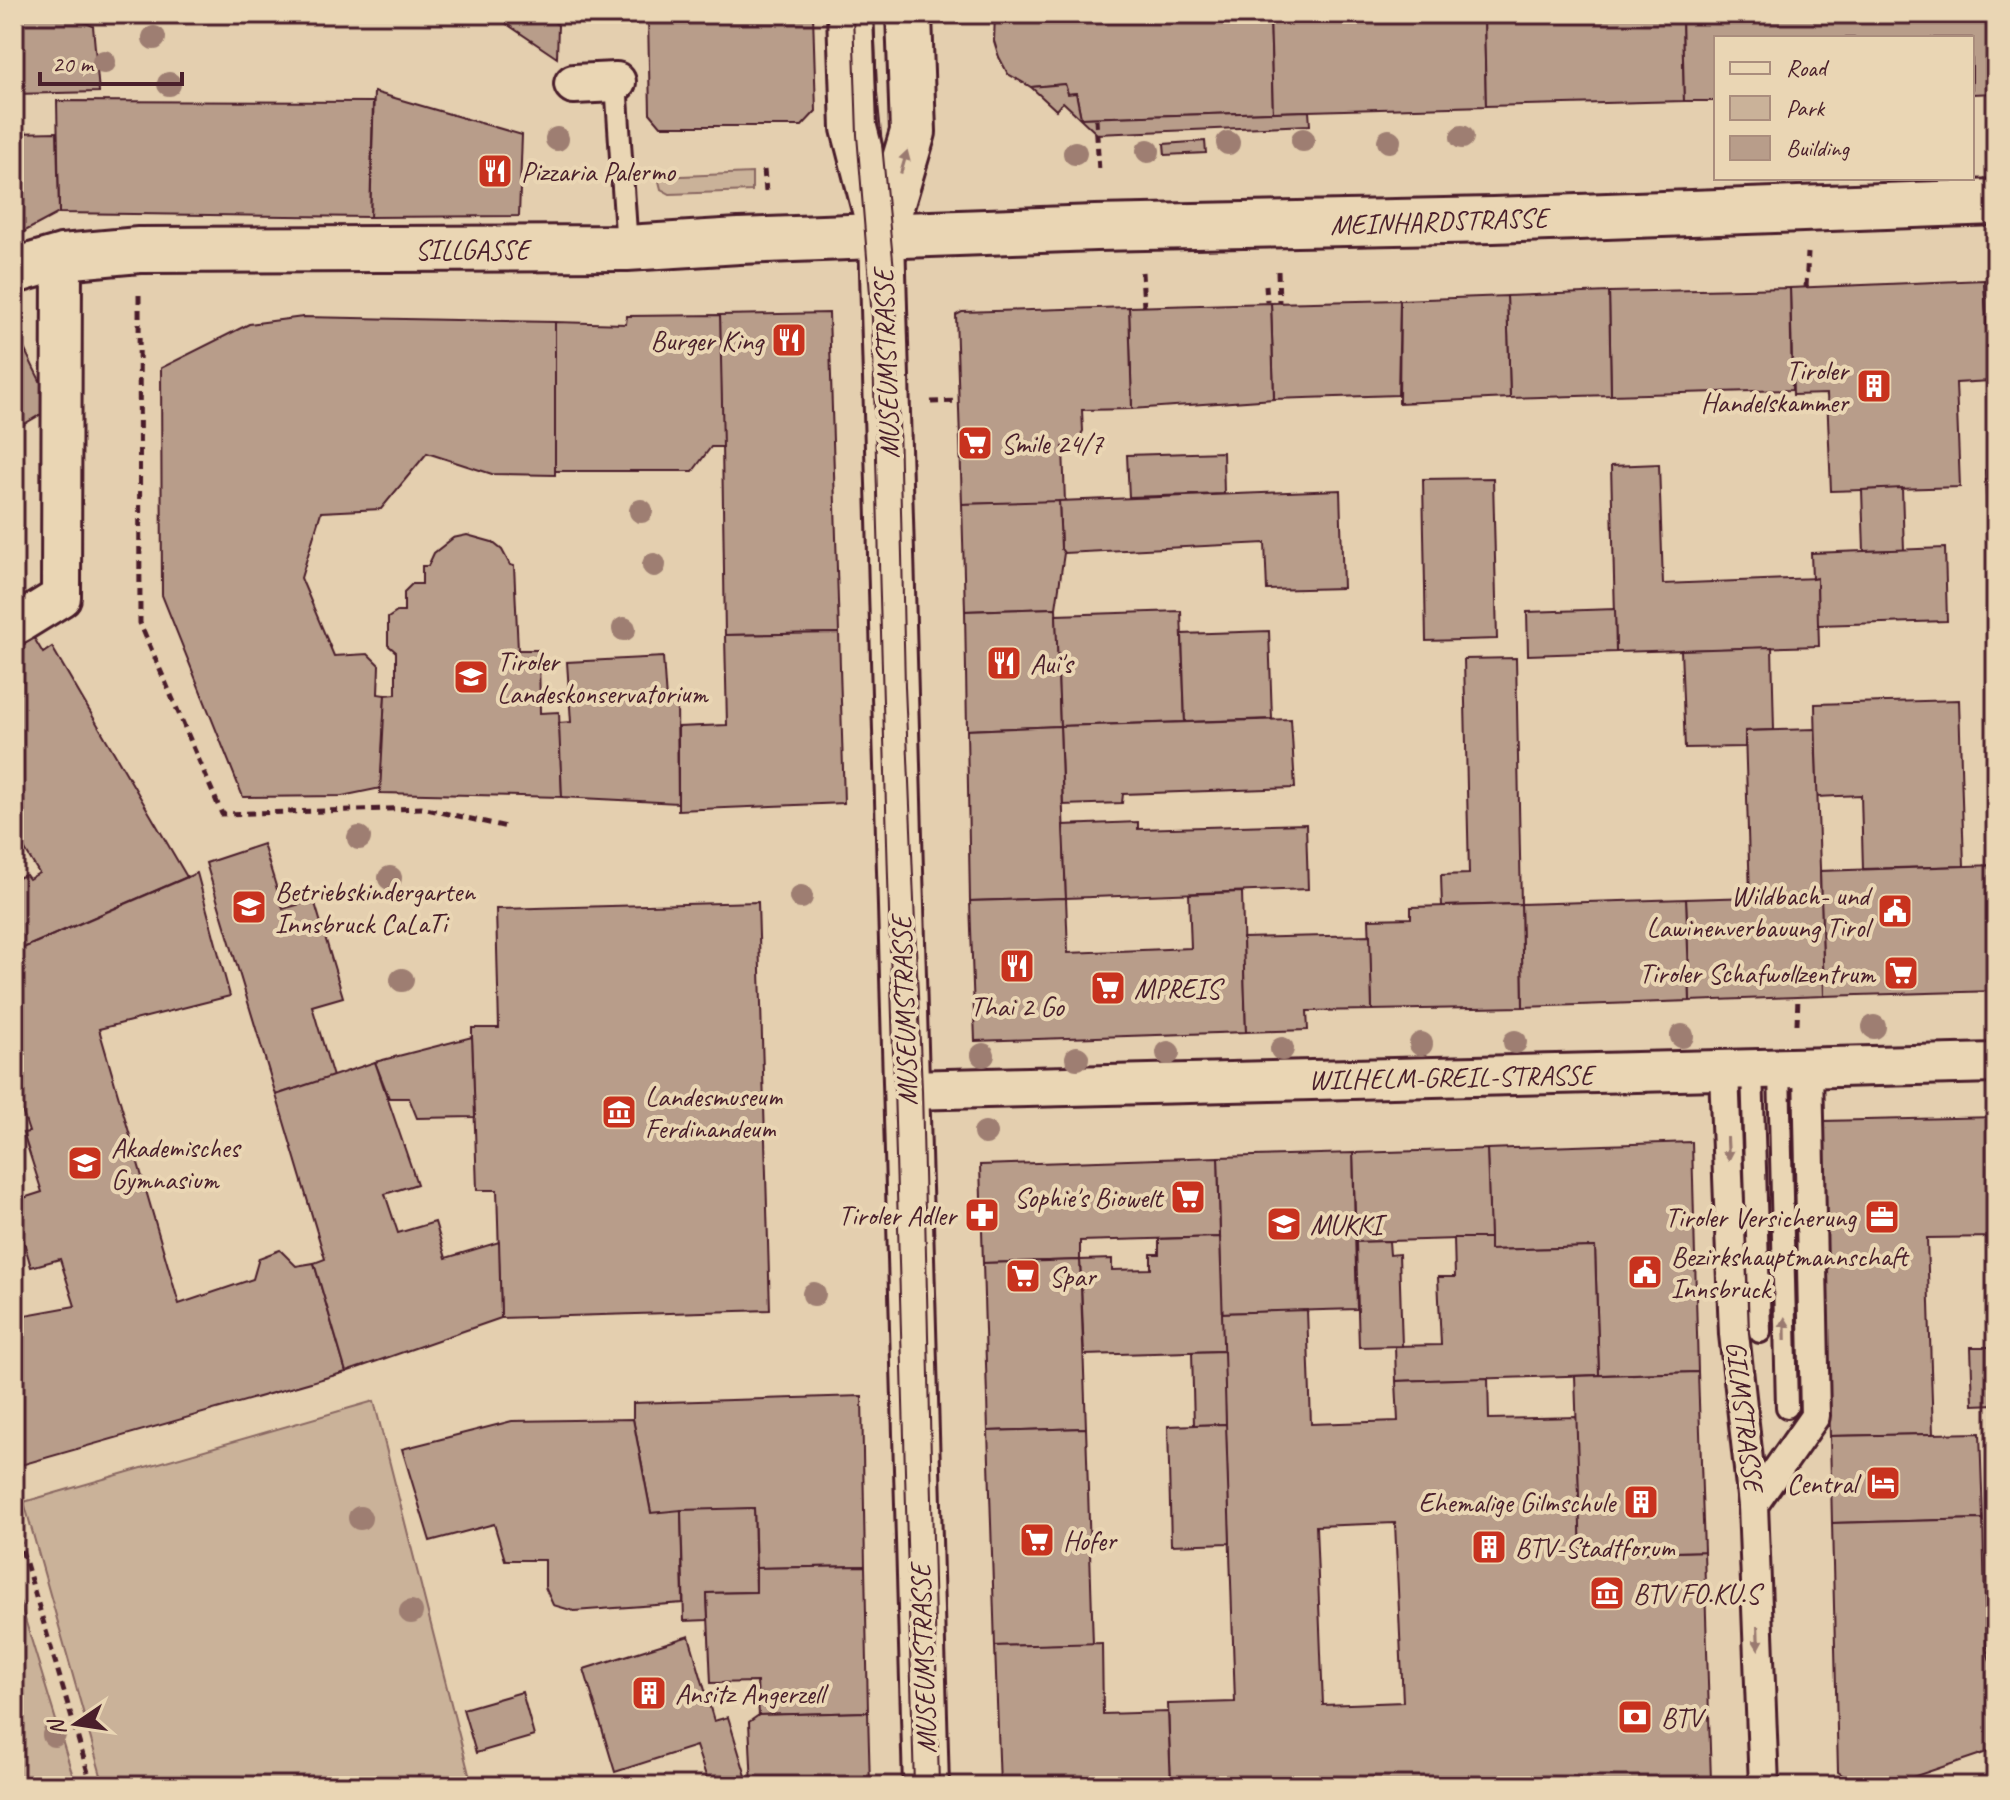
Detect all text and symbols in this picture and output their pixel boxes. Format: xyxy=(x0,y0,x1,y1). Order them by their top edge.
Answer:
scale bar xyxy=(40,36,182,86)
legend xyxy=(1714,36,1974,180)
text: 20 m xyxy=(52,49,95,79)
text: Road xyxy=(1786,53,1830,83)
text: Park xyxy=(1786,93,1826,123)
text: Building xyxy=(1786,133,1851,163)
one-way arrow xyxy=(898,150,911,174)
restaurant icon: Pizzaria Palermo xyxy=(476,152,514,190)
place label: Pizzaria Palermo xyxy=(521,154,677,189)
street label: MEINHARDSTRASSE xyxy=(1330,200,1552,242)
street label: SILLGASSE xyxy=(415,232,533,267)
street label: MUSEUMSTRASSE xyxy=(865,265,907,459)
restaurant icon: Burger King xyxy=(770,321,808,359)
place label: Burger King xyxy=(650,323,765,358)
place label: Tiroler Handelskammer xyxy=(1701,353,1850,420)
building icon: Tiroler Handelskammer xyxy=(1855,367,1893,405)
supermarket icon: Smile 24/7 xyxy=(956,424,994,462)
place label: Smile 24/7 xyxy=(1001,426,1105,461)
place label: Tiroler Landeskonservatorium xyxy=(497,644,709,711)
restaurant icon: Aui's xyxy=(985,644,1023,682)
place label: Aui's xyxy=(1030,646,1075,681)
school or university icon: Tiroler Landeskonservatorium xyxy=(452,658,490,696)
place label: Betriebskindergarten Innsbruck CaLaTi xyxy=(275,874,476,941)
place label: Wildbach- und Lawinenverbauung Tirol xyxy=(1646,878,1874,945)
school or university icon: Betriebskindergarten Innsbruck CaLaTi xyxy=(230,888,268,926)
public building icon: Wildbach- und Lawinenverbauung Tirol xyxy=(1876,892,1914,930)
street label: MUSEUMSTRASSE xyxy=(883,912,925,1106)
restaurant icon: Thai 2 Go xyxy=(998,947,1036,985)
supermarket icon: Tiroler Schafwollzentrum xyxy=(1882,954,1920,992)
place label: Tiroler Schafwollzentrum xyxy=(1639,956,1877,991)
supermarket icon: MPREIS xyxy=(1089,969,1127,1007)
place label: MPREIS xyxy=(1134,971,1225,1006)
place label: Thai 2 Go xyxy=(970,989,1066,1024)
street label: WILHELM-GREIL-STRASSE xyxy=(1308,1057,1597,1097)
place label: Landesmuseum Ferdinandeum xyxy=(645,1079,783,1146)
museum icon: Landesmuseum Ferdinandeum xyxy=(600,1093,638,1131)
place label: Akademisches Gymnasium xyxy=(111,1130,242,1197)
one-way arrow xyxy=(1722,1137,1735,1162)
school or university icon: Akademisches Gymnasium xyxy=(66,1144,104,1182)
supermarket icon: Sophie's Biowelt xyxy=(1169,1178,1207,1216)
place label: Sophie's Biowelt xyxy=(1014,1180,1165,1215)
pharmacy icon: Tiroler Adler xyxy=(963,1196,1001,1234)
place label: Tiroler Adler xyxy=(838,1198,958,1233)
office icon: Tiroler Versicherung xyxy=(1863,1198,1901,1236)
place label: Tiroler Versicherung xyxy=(1665,1200,1857,1235)
school or university icon: MUKKI xyxy=(1265,1205,1303,1243)
place label: MUKKI xyxy=(1310,1207,1388,1242)
place label: Bezirkshauptmannschaft Innsbruck xyxy=(1671,1239,1910,1306)
public building icon: Bezirkshauptmannschaft Innsbruck xyxy=(1626,1253,1664,1291)
supermarket icon: Spar xyxy=(1004,1257,1042,1295)
place label: Spar xyxy=(1049,1259,1097,1294)
one-way arrow xyxy=(1779,1316,1791,1341)
street label: GILMSTRASSE xyxy=(1718,1339,1772,1497)
hotel icon: Central xyxy=(1864,1464,1902,1502)
place label: Central xyxy=(1787,1466,1862,1501)
building icon: Ehemalige Gilmschule xyxy=(1622,1483,1660,1521)
place label: Ehemalige Gilmschule xyxy=(1418,1485,1617,1520)
supermarket icon: Hofer xyxy=(1018,1521,1056,1559)
place label: Hofer xyxy=(1063,1523,1118,1558)
building icon: BTV-Stadtforum xyxy=(1470,1528,1508,1566)
place label: BTV-Stadtforum xyxy=(1515,1530,1676,1565)
street label: MUSEUMSTRASSE xyxy=(902,1560,944,1754)
museum icon: BTV FO.KU.S xyxy=(1588,1574,1626,1612)
place label: BTV FO.KU.S xyxy=(1633,1576,1765,1611)
one-way arrow xyxy=(1752,1626,1765,1651)
building icon: Ansitz Angerzell xyxy=(630,1674,668,1712)
place label: Ansitz Angerzell xyxy=(675,1676,829,1711)
north arrow xyxy=(36,1684,116,1764)
bank icon: BTV xyxy=(1616,1698,1654,1736)
place label: BTV xyxy=(1661,1700,1707,1735)
text: N xyxy=(42,1715,73,1738)

